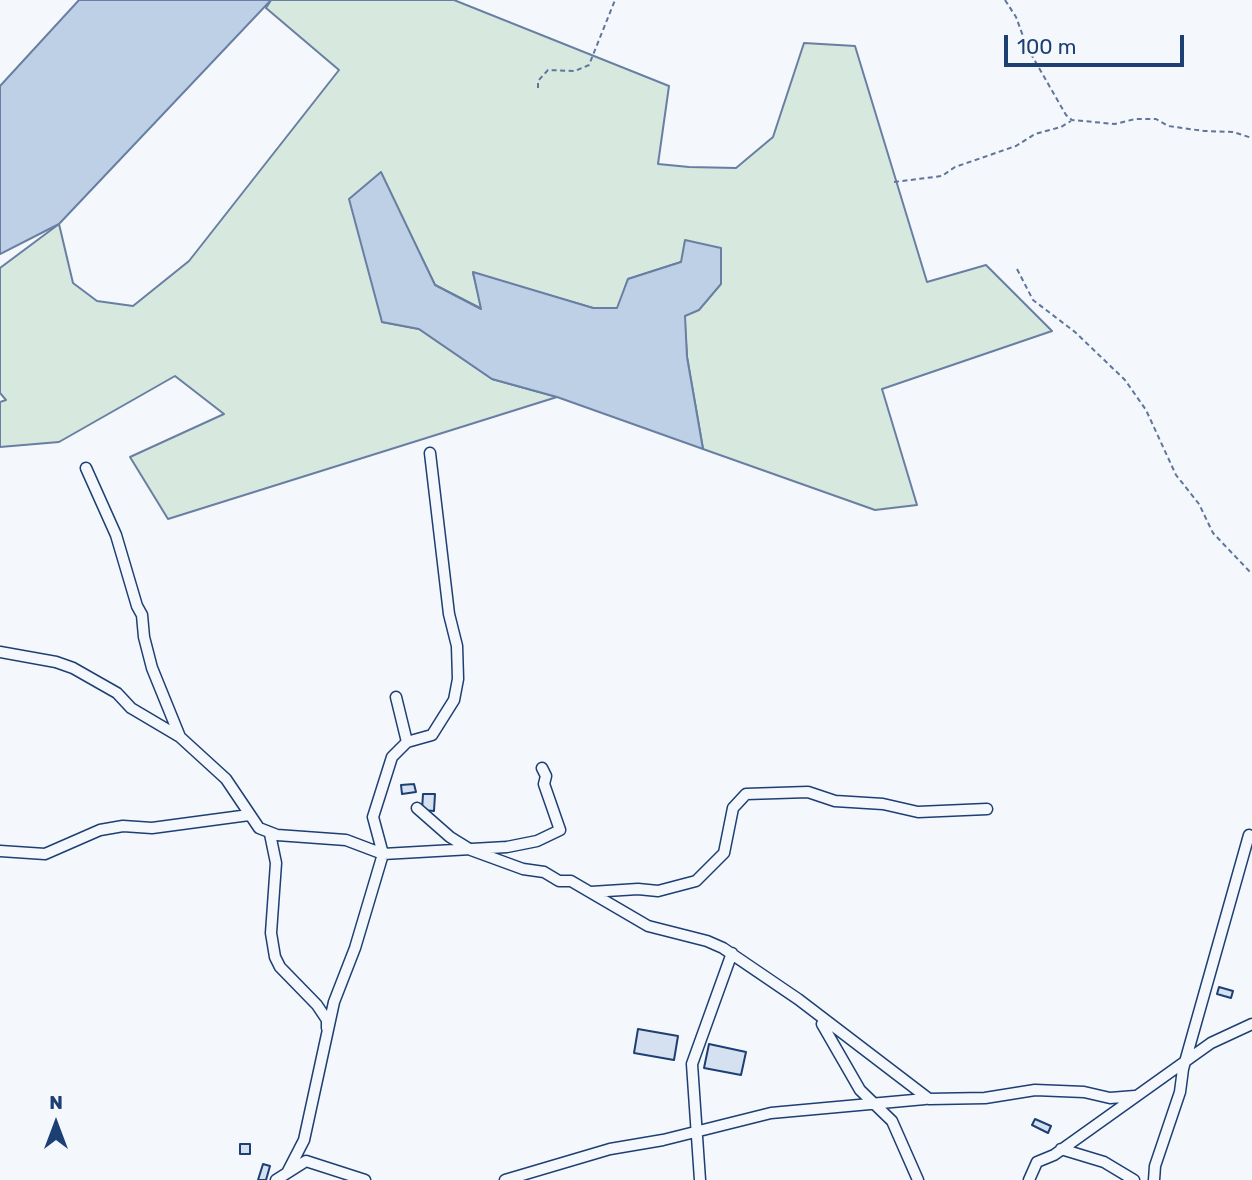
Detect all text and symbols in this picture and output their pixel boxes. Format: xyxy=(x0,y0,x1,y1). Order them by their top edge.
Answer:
scale bar xyxy=(1007,21,1187,65)
text: 100 m xyxy=(1017,34,1076,59)
north arrow xyxy=(21,1089,91,1159)
text: N xyxy=(49,1091,63,1114)

